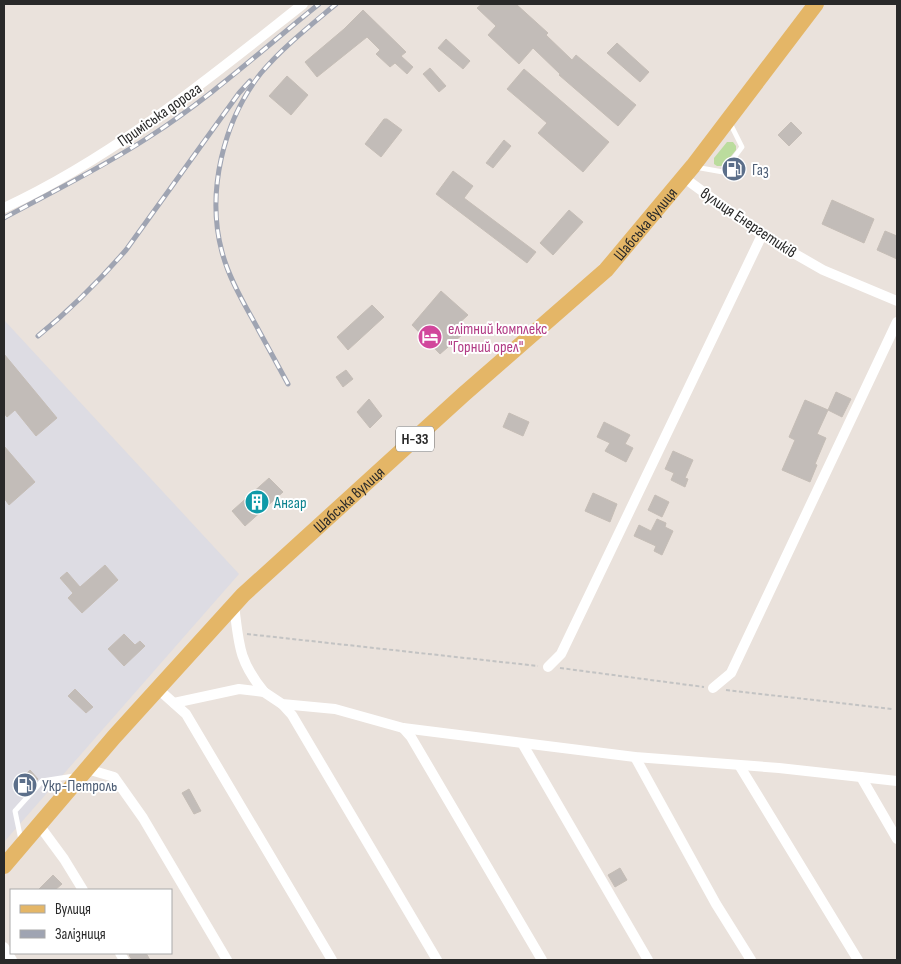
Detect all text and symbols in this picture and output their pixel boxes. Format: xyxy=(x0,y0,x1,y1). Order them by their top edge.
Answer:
street label: Приміська дорога xyxy=(114,79,206,151)
fuel station icon: Газ xyxy=(721,156,747,182)
place label: Газ xyxy=(752,161,769,180)
street label: Шабська вулиця xyxy=(610,184,682,265)
street label: вулиця Енергетиків xyxy=(696,184,800,262)
place label: елітний комплекс "Горний орел" xyxy=(448,320,547,357)
hotel icon: елітний комплекс "Горний орел" xyxy=(417,324,443,350)
road number: Н-33 xyxy=(396,426,434,452)
street label: Шабська вулиця xyxy=(310,463,389,537)
building icon: Ангар xyxy=(244,489,270,515)
place label: Ангар xyxy=(273,494,307,513)
fuel station icon: Укр-Петроль xyxy=(12,772,38,798)
place label: Укр-Петроль xyxy=(42,777,117,796)
legend xyxy=(10,889,172,954)
text: Вулиця xyxy=(55,900,91,919)
text: Залізниця xyxy=(55,925,106,944)

